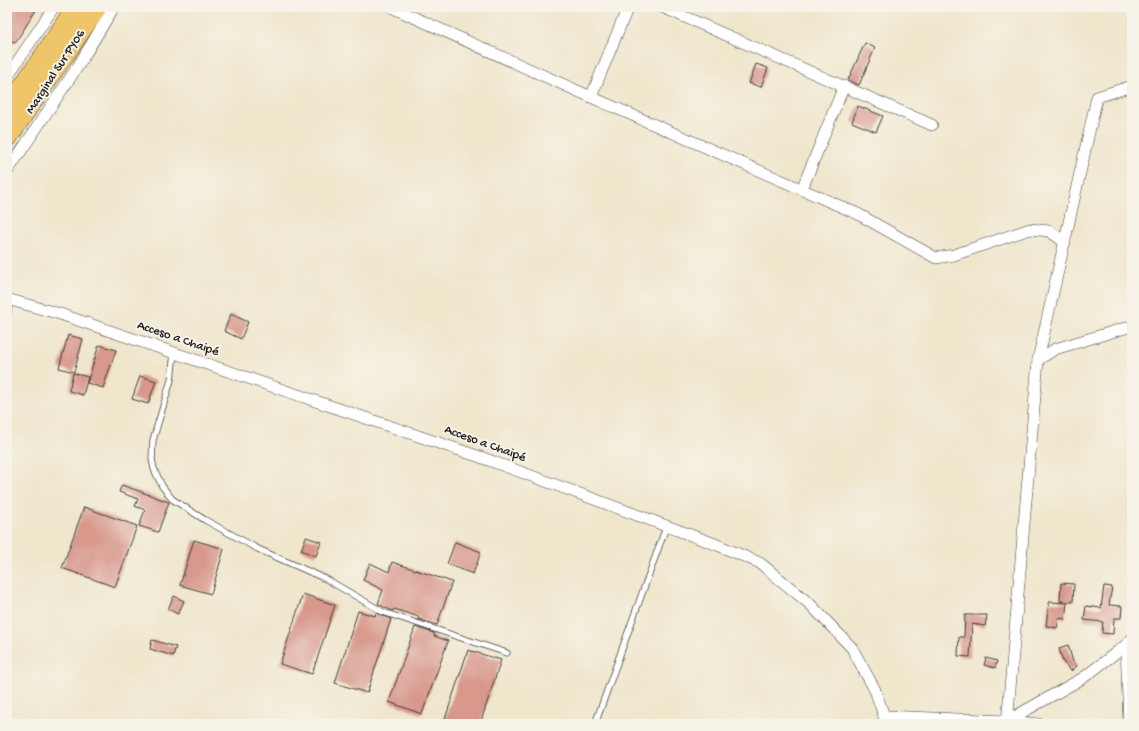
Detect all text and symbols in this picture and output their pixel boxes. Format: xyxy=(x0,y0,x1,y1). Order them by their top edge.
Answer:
street label: Marginal Sur PY06 xyxy=(23,27,89,117)
street label: Acceso a Chaipé xyxy=(135,318,221,360)
street label: Acceso a Chaipé xyxy=(442,422,528,466)

